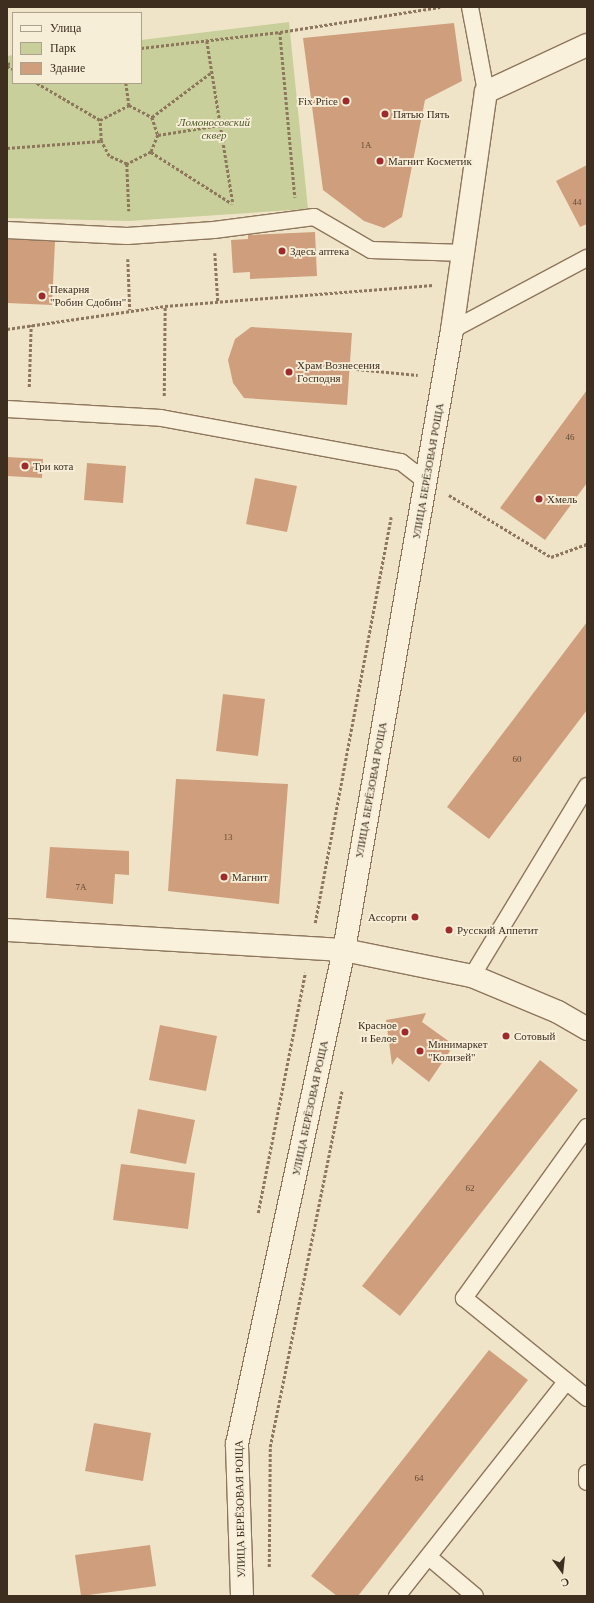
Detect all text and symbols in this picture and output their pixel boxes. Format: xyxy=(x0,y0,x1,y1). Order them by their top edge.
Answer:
legend xyxy=(12,12,142,84)
text: Улица xyxy=(50,21,81,35)
text: Парк xyxy=(50,41,76,55)
text: Здание xyxy=(50,61,85,75)
place label: Fix Price xyxy=(298,94,338,108)
marker: Fix Price xyxy=(341,96,351,106)
place label: Пятью Пять xyxy=(393,107,450,121)
marker: Пятью Пять xyxy=(380,109,390,119)
park label: Ломоносовский сквер xyxy=(178,116,250,142)
house number: 1А xyxy=(361,140,371,150)
place label: Магнит Косметик xyxy=(388,154,472,168)
marker: Магнит Косметик xyxy=(375,156,385,166)
house number: 44 xyxy=(572,197,582,207)
place label: Здесь аптека xyxy=(290,244,349,258)
marker: Здесь аптека xyxy=(277,246,287,256)
place label: Пекарня "Робин Сдобин" xyxy=(50,283,126,309)
marker: Пекарня "Робин Сдобин" xyxy=(37,291,47,301)
place label: Храм Вознесения Господня xyxy=(297,359,380,385)
marker: Храм Вознесения Господня xyxy=(284,367,294,377)
street label: УЛИЦА БЕРЁЗОВАЯ РОЩА xyxy=(410,402,446,540)
house number: 46 xyxy=(566,432,574,442)
place label: Три кота xyxy=(33,459,73,473)
marker: Три кота xyxy=(20,461,30,471)
place label: Хмель xyxy=(547,492,577,506)
marker: Хмель xyxy=(534,494,544,504)
street label: УЛИЦА БЕРЁЗОВАЯ РОЩА xyxy=(353,721,389,859)
house number: 60 xyxy=(512,754,522,764)
house number: 13 xyxy=(224,832,232,842)
place label: Магнит xyxy=(232,870,268,884)
marker: Магнит xyxy=(219,872,229,882)
house number: 7А xyxy=(76,882,86,892)
place label: Ассорти xyxy=(368,910,407,924)
marker: Ассорти xyxy=(410,912,420,922)
place label: Русский Аппетит xyxy=(457,923,538,937)
marker: Русский Аппетит xyxy=(444,925,454,935)
place label: Красное и Белое xyxy=(358,1019,397,1045)
marker: Красное и Белое xyxy=(400,1027,410,1037)
place label: Сотовый xyxy=(514,1029,555,1043)
marker: Сотовый xyxy=(501,1031,511,1041)
place label: Минимаркет "Колизей" xyxy=(428,1038,487,1064)
street label: УЛИЦА БЕРЁЗОВАЯ РОЩА xyxy=(289,1039,331,1177)
marker: Минимаркет "Колизей" xyxy=(415,1046,425,1056)
house number: 62 xyxy=(466,1183,474,1193)
street label: УЛИЦА БЕРЁЗОВАЯ РОЩА xyxy=(232,1440,248,1578)
house number: 64 xyxy=(414,1473,424,1483)
north arrow xyxy=(542,1551,582,1591)
text: С xyxy=(560,1576,571,1589)

